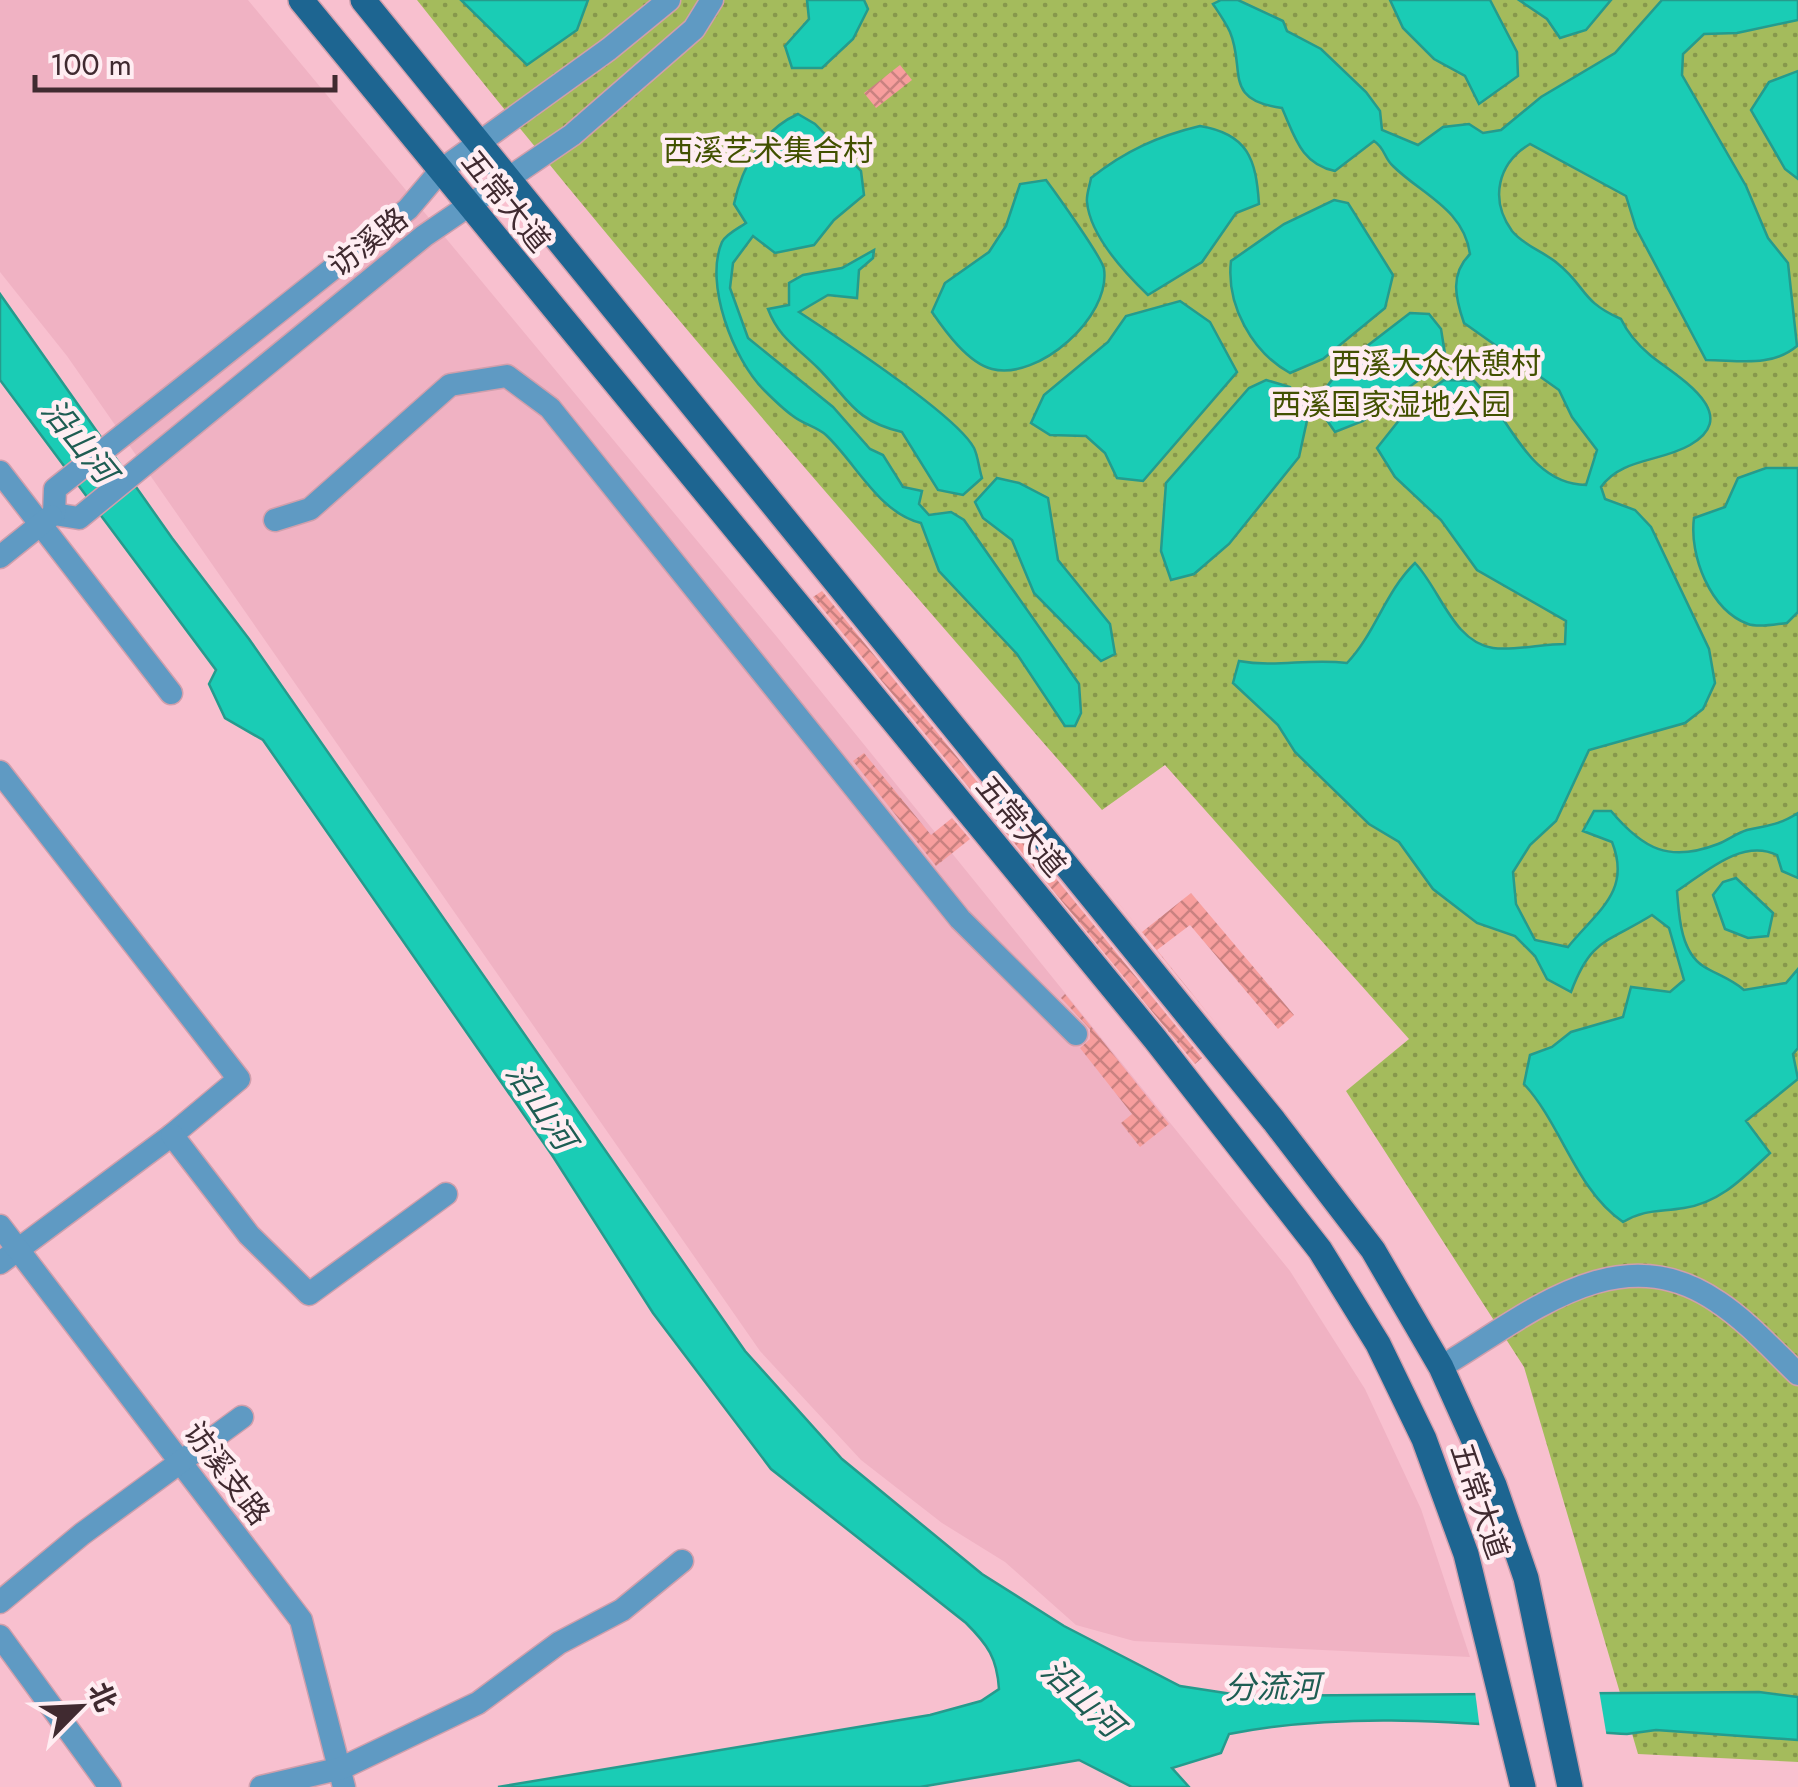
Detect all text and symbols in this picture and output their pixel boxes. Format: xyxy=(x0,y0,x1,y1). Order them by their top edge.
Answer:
scale bar xyxy=(35,30,335,92)
text: 100 m xyxy=(50,43,132,86)
park label: 西溪艺术集合村 xyxy=(663,129,873,172)
street label: 五常大道 xyxy=(452,141,560,261)
street label: 访溪路 xyxy=(319,197,417,287)
park label: 西溪大众休憩村 xyxy=(1331,342,1541,385)
park label: 西溪国家湿地公园 xyxy=(1271,383,1511,426)
water label: 沿山河 xyxy=(31,389,131,497)
street label: 五常大道 xyxy=(966,766,1076,886)
water label: 沿山河 xyxy=(495,1053,590,1164)
street label: 访溪支路 xyxy=(174,1412,280,1534)
street label: 五常大道 xyxy=(1440,1437,1520,1565)
water label: 沿山河 xyxy=(1031,1648,1137,1752)
north arrow xyxy=(30,1657,130,1757)
water label: 分流河 xyxy=(1224,1663,1326,1711)
text: 北 xyxy=(78,1676,127,1718)

